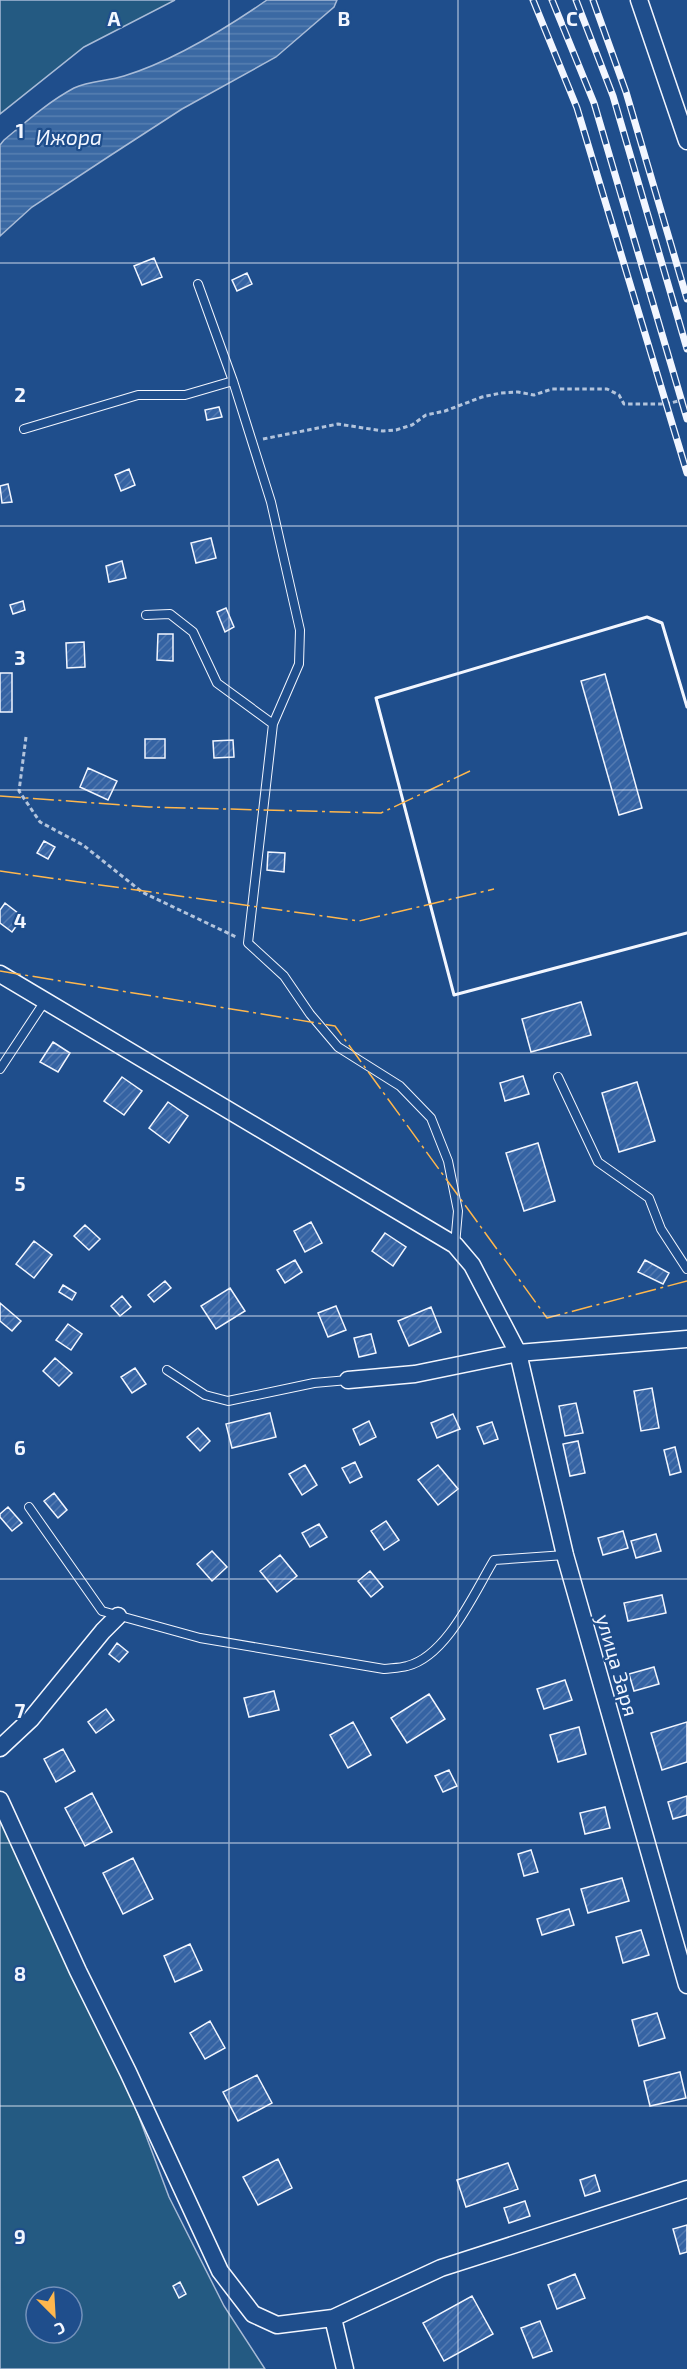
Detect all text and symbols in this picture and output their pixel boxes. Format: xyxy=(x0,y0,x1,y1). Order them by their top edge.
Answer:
text: A xyxy=(107,6,121,30)
text: B xyxy=(338,6,350,30)
text: C xyxy=(566,6,578,30)
text: 1 xyxy=(16,118,24,142)
water label: Ижора xyxy=(36,124,102,149)
text: 2 xyxy=(14,382,26,406)
text: 3 xyxy=(14,645,26,669)
text: 4 xyxy=(14,908,27,932)
text: 5 xyxy=(14,1171,26,1195)
text: 6 xyxy=(14,1435,26,1459)
street label: улица Заря xyxy=(591,1611,644,1719)
text: 7 xyxy=(15,1698,26,1722)
text: 8 xyxy=(14,1961,26,1985)
text: 9 xyxy=(14,2224,26,2248)
north arrow xyxy=(24,2285,84,2345)
text: С xyxy=(52,2319,68,2340)

